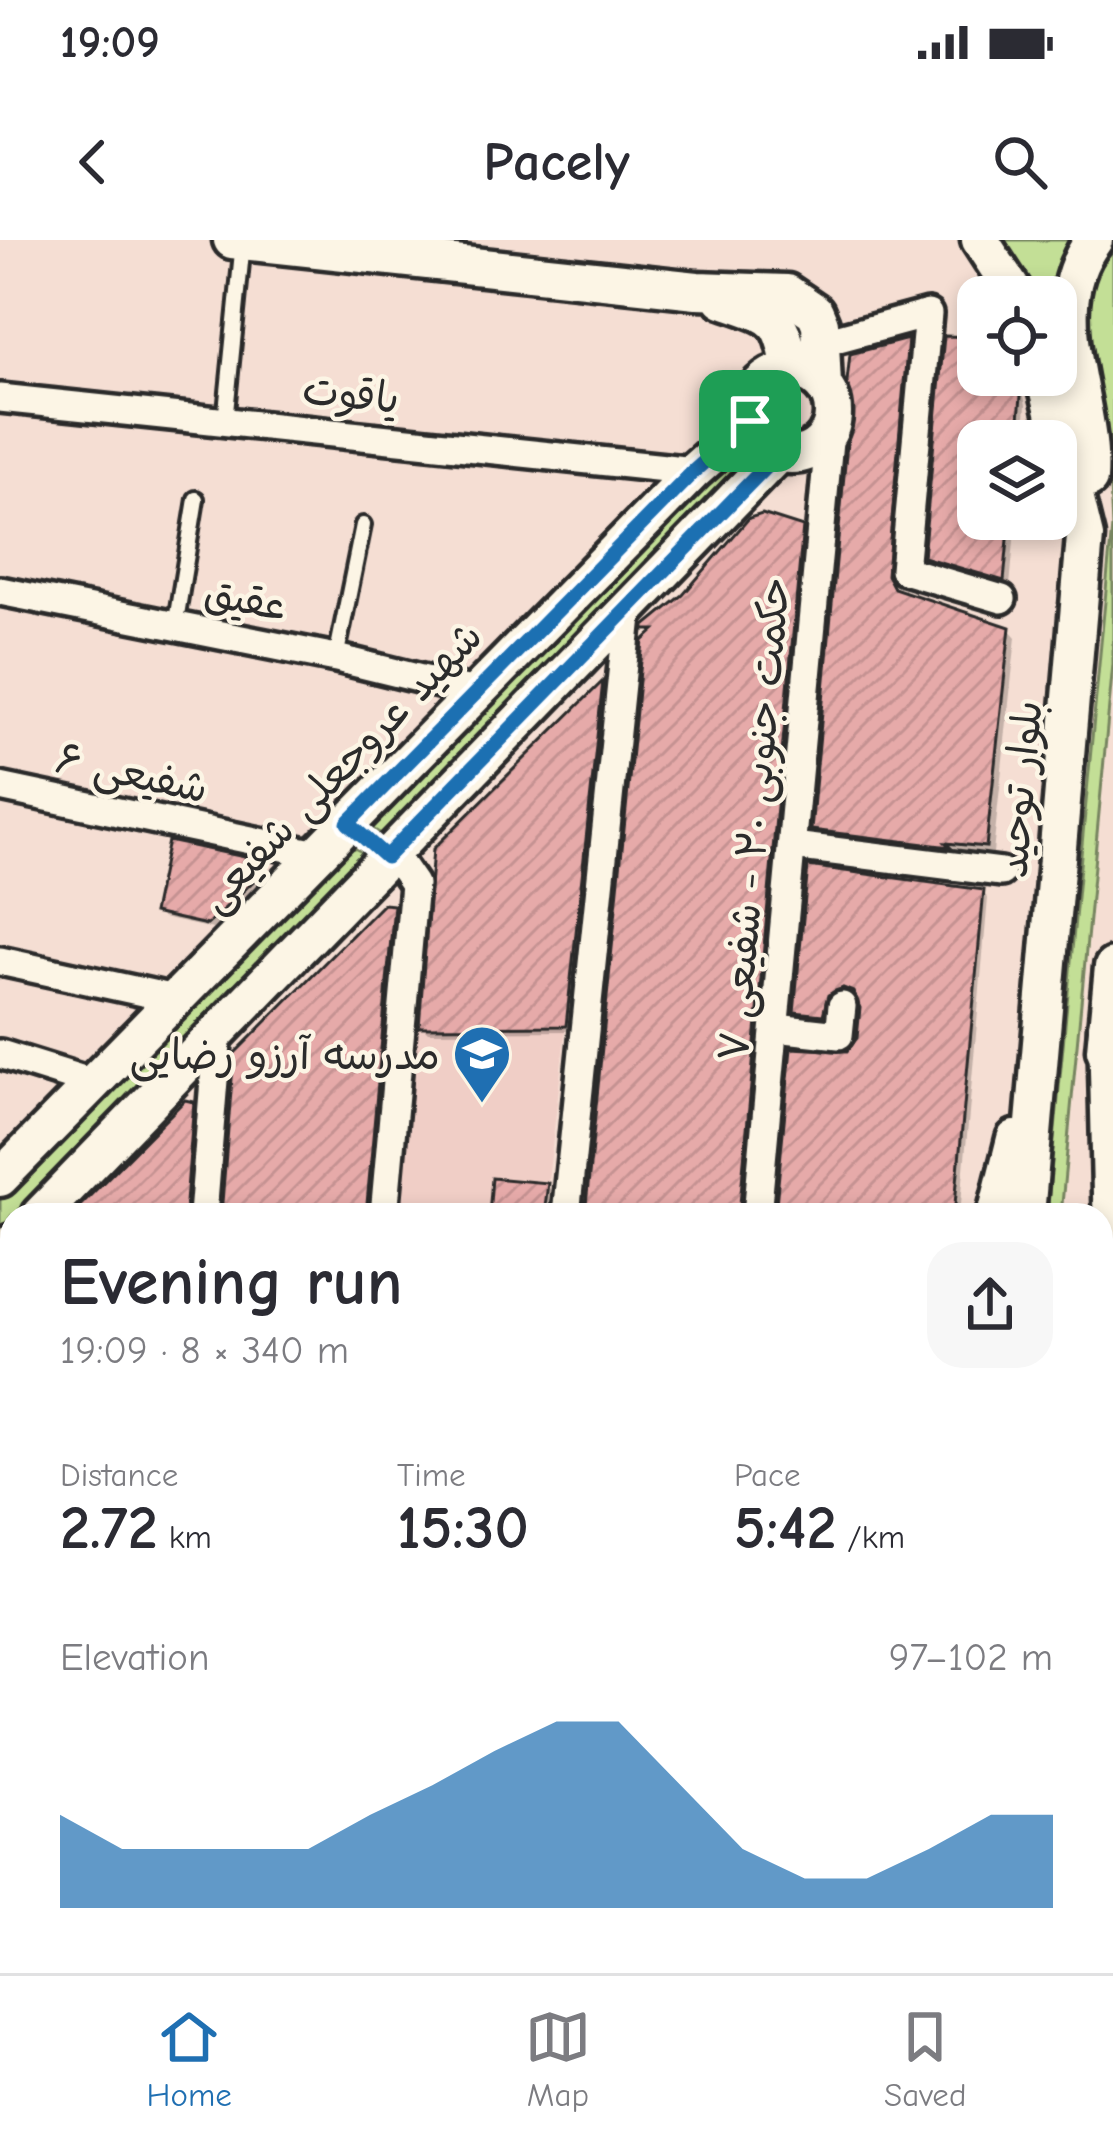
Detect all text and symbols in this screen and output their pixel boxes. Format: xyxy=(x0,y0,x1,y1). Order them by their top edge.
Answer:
text: 19:09 xyxy=(60,16,160,68)
icon: back xyxy=(60,129,126,195)
icon: search xyxy=(987,129,1053,195)
text: Pacely xyxy=(483,131,630,194)
map controls xyxy=(957,276,1077,540)
button: locate xyxy=(957,276,1077,396)
street label: یاقوت xyxy=(300,365,402,424)
pin xyxy=(699,370,801,472)
icon: arrive xyxy=(717,388,783,454)
button: layers xyxy=(957,420,1077,540)
street label: عقیق xyxy=(200,568,291,631)
street label: حکمت جنوبی ۲۰ - شفیعی ۷ xyxy=(709,575,802,1064)
street label: شهید عروجعلی شفیعی xyxy=(190,612,494,924)
street label: بلوار توحید xyxy=(988,698,1053,880)
street label: شفیعی ۶ xyxy=(51,733,212,815)
school or university icon: مدرسه آرزو رضایی xyxy=(451,1023,513,1105)
place label: مدرسه آرزو رضایی xyxy=(129,1031,440,1082)
button: share xyxy=(927,1242,1053,1368)
text: Evening run xyxy=(60,1245,402,1321)
text: 19:09 · 8 × 340 m xyxy=(60,1328,349,1373)
text: Distance xyxy=(60,1456,178,1494)
text: Time xyxy=(397,1456,466,1494)
text: Pace xyxy=(734,1456,801,1494)
text: 2.72 xyxy=(60,1494,158,1563)
text: 15:30 xyxy=(397,1494,529,1563)
text: 5:42 xyxy=(734,1494,836,1563)
text: km xyxy=(158,1518,212,1556)
text: /km xyxy=(836,1518,905,1556)
text: Elevation xyxy=(60,1635,209,1680)
text: 97–102 m xyxy=(889,1635,1053,1680)
tab: Home xyxy=(147,2004,232,2114)
tab: Map xyxy=(525,2004,591,2114)
tab: Saved xyxy=(884,2004,966,2114)

